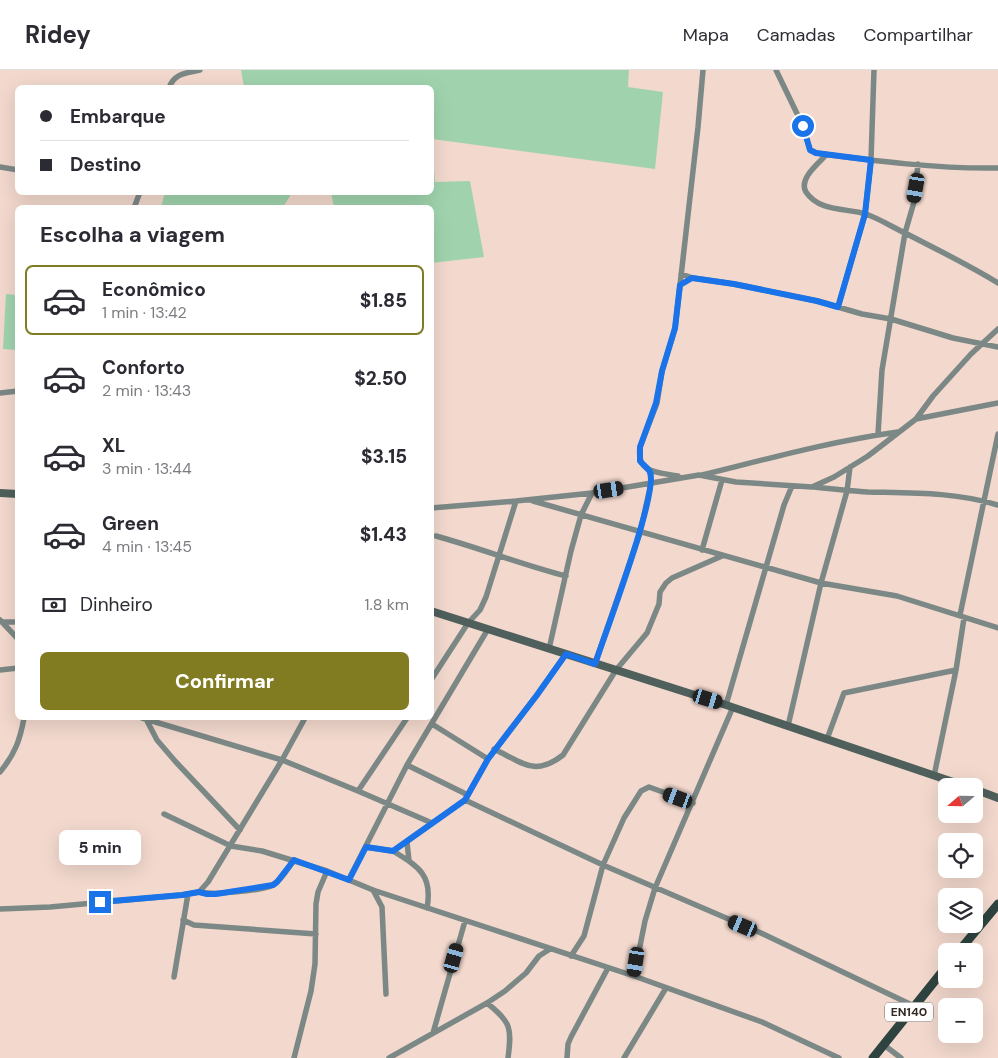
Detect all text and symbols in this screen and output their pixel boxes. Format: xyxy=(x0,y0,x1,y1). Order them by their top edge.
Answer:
text: Ridey xyxy=(25,19,91,50)
text: Mapa xyxy=(683,23,729,47)
text: Camadas xyxy=(757,23,835,47)
text: Compartilhar xyxy=(863,23,973,47)
text: Embarque xyxy=(70,104,166,129)
route start xyxy=(792,115,814,137)
text: Destino xyxy=(70,152,141,177)
car xyxy=(906,172,925,204)
text: Escolha a viagem xyxy=(40,220,225,249)
text: Econômico xyxy=(102,277,206,302)
icon: car xyxy=(42,278,87,323)
text: $1.85 xyxy=(360,288,407,313)
text: 1 min · 13:42 xyxy=(102,302,187,323)
text: Conforto xyxy=(102,355,185,380)
icon: car xyxy=(42,356,87,401)
text: $2.50 xyxy=(354,366,407,391)
text: 2 min · 13:43 xyxy=(102,380,191,401)
text: XL xyxy=(102,433,125,458)
icon: car xyxy=(42,434,87,479)
text: $3.15 xyxy=(361,444,407,469)
text: 3 min · 13:44 xyxy=(102,458,192,479)
car xyxy=(593,480,624,500)
text: Green xyxy=(102,511,159,536)
icon: car xyxy=(42,512,87,557)
text: $1.43 xyxy=(360,522,407,547)
text: 4 min · 13:45 xyxy=(102,536,192,557)
icon: cash xyxy=(40,591,68,619)
text: Dinheiro xyxy=(80,592,153,617)
text: 1.8 km xyxy=(365,594,409,615)
button: Confirmar xyxy=(40,652,409,710)
car xyxy=(691,687,724,711)
north arrow xyxy=(938,778,982,822)
map controls xyxy=(938,778,983,1043)
car xyxy=(661,786,694,810)
callout: 5 min xyxy=(59,830,141,864)
button: locate xyxy=(938,833,983,878)
text: 5 min xyxy=(78,837,122,858)
button: layers xyxy=(938,888,983,933)
route end xyxy=(89,891,111,913)
car xyxy=(726,913,759,939)
car xyxy=(442,942,465,974)
button: + xyxy=(938,943,983,988)
car xyxy=(626,946,645,978)
button: − xyxy=(938,998,983,1043)
road number: EN140 xyxy=(885,1002,933,1022)

